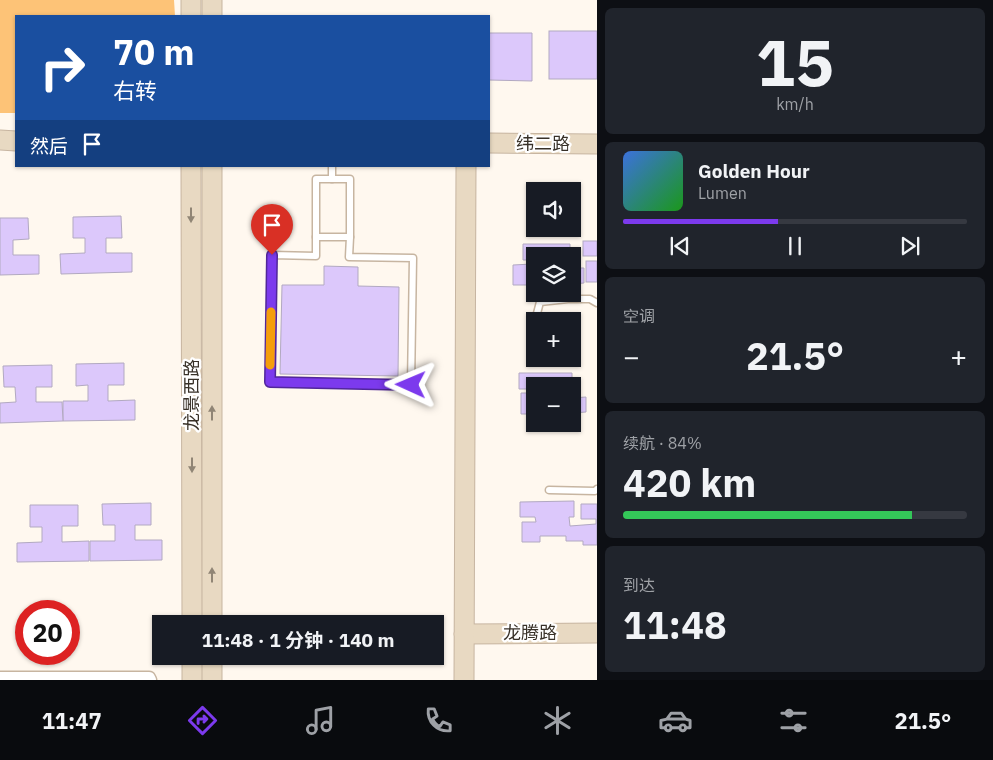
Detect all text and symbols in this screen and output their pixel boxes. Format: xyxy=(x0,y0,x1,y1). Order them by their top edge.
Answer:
text: 15 xyxy=(756,19,834,104)
text: 70 m xyxy=(113,29,195,75)
icon: right xyxy=(30,35,95,100)
text: 右转 xyxy=(113,76,157,105)
text: km/h xyxy=(776,94,814,114)
icon: arrive xyxy=(78,130,106,158)
street label: 纬二路 xyxy=(516,132,570,155)
text: 然后 xyxy=(30,134,68,158)
text: Golden Hour xyxy=(698,159,810,183)
map controls xyxy=(526,182,581,432)
button: sound xyxy=(526,182,581,237)
text: Lumen xyxy=(698,183,747,203)
pin xyxy=(251,204,293,255)
one-way arrow xyxy=(187,207,195,223)
icon: arrive xyxy=(258,211,286,239)
icon: previous xyxy=(666,232,694,260)
icon: pause xyxy=(781,232,809,260)
icon: next xyxy=(896,232,924,260)
button: layers xyxy=(526,247,581,302)
text: 空调 xyxy=(623,306,655,326)
button: + xyxy=(526,312,581,367)
text: 21.5° xyxy=(746,331,844,380)
text: − xyxy=(623,338,640,375)
text: + xyxy=(950,338,967,375)
position arrow xyxy=(384,358,436,410)
street label: 龙景西路 xyxy=(180,359,203,431)
button: − xyxy=(526,377,581,432)
one-way arrow xyxy=(208,404,216,420)
text: 续航 · 84% xyxy=(623,433,702,453)
one-way arrow xyxy=(188,457,196,473)
text: 420 km xyxy=(623,458,756,507)
one-way arrow xyxy=(208,567,216,583)
text: 到达 xyxy=(623,575,655,595)
speed limit sign: 20 xyxy=(15,600,80,665)
text: 11:48 xyxy=(623,600,727,649)
street label: 龙腾路 xyxy=(503,621,557,644)
text: 11:48 · 1 分钟 · 140 m xyxy=(202,628,394,652)
icon: directions xyxy=(185,703,220,738)
icon: music xyxy=(303,703,338,738)
icon: phone xyxy=(421,703,456,738)
icon: climate xyxy=(540,703,575,738)
icon: car xyxy=(658,703,693,738)
icon: filters xyxy=(776,703,811,738)
text: 11:47 xyxy=(42,706,102,735)
text: 21.5° xyxy=(895,706,951,735)

